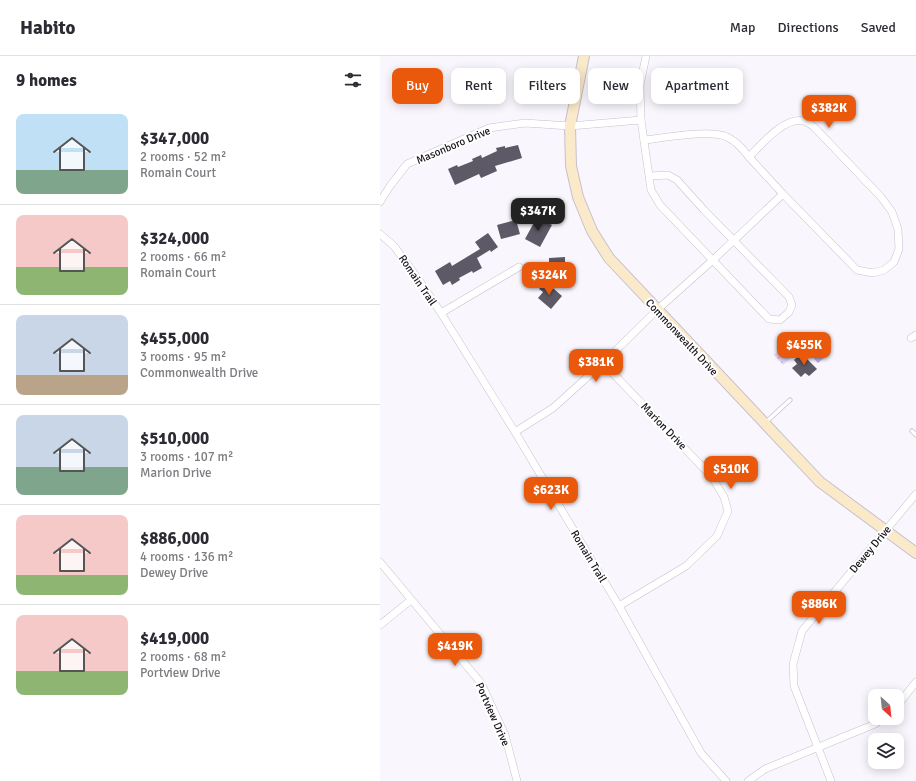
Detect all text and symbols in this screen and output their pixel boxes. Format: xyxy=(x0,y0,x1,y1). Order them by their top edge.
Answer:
text: Habito xyxy=(20,16,75,40)
text: Map xyxy=(730,19,756,36)
text: Directions xyxy=(778,19,839,36)
text: Saved xyxy=(861,19,896,36)
chip: Buy xyxy=(392,68,443,104)
chip: Rent xyxy=(451,68,506,104)
chip: Filters xyxy=(514,68,580,104)
chip: New xyxy=(588,68,643,104)
chip: Apartment xyxy=(651,68,743,104)
icon: filters xyxy=(342,69,364,91)
text: 9 homes xyxy=(16,70,77,91)
pin: $382K xyxy=(801,95,857,129)
text: $382K xyxy=(811,100,847,116)
street label: Masonboro Drive xyxy=(414,124,492,167)
text: $347,000 xyxy=(140,128,209,149)
icon: home xyxy=(48,130,96,178)
text: 2 rooms · 52 m² xyxy=(140,149,226,165)
text: Romain Court xyxy=(140,165,216,181)
pin: $347K xyxy=(510,198,566,232)
text: $347K xyxy=(520,203,556,219)
text: $324,000 xyxy=(140,228,209,249)
icon: home xyxy=(48,231,96,279)
text: 2 rooms · 66 m² xyxy=(140,249,226,265)
street label: Romain Trail xyxy=(396,252,439,308)
pin: $324K xyxy=(521,262,577,296)
text: Romain Court xyxy=(140,265,216,281)
text: $324K xyxy=(531,267,567,283)
street label: Commonwealth Drive xyxy=(643,296,721,378)
text: $455,000 xyxy=(140,328,209,349)
icon: home xyxy=(48,331,96,379)
pin: $455K xyxy=(776,332,832,366)
text: $455K xyxy=(786,337,822,353)
text: 3 rooms · 95 m² xyxy=(140,349,226,365)
pin: $381K xyxy=(568,349,624,383)
text: $381K xyxy=(578,354,614,370)
text: Commonwealth Drive xyxy=(140,365,258,381)
street label: Marion Drive xyxy=(638,400,689,453)
text: $510,000 xyxy=(140,428,209,449)
icon: home xyxy=(48,431,96,479)
text: 3 rooms · 107 m² xyxy=(140,449,233,465)
pin: $510K xyxy=(703,456,759,490)
text: $510K xyxy=(713,461,749,477)
text: Marion Drive xyxy=(140,465,211,481)
pin: $623K xyxy=(523,477,579,511)
text: $623K xyxy=(533,482,569,498)
street label: Dewey Drive xyxy=(847,523,894,576)
text: $886,000 xyxy=(140,528,209,549)
street label: Romain Trail xyxy=(568,528,609,585)
icon: home xyxy=(48,531,96,579)
text: 4 rooms · 136 m² xyxy=(140,549,233,565)
text: Dewey Drive xyxy=(140,565,208,581)
pin: $886K xyxy=(791,591,847,625)
text: $886K xyxy=(801,596,837,612)
text: $419,000 xyxy=(140,628,209,649)
icon: home xyxy=(48,631,96,679)
pin: $419K xyxy=(427,633,483,667)
text: $419K xyxy=(437,638,473,654)
text: 2 rooms · 68 m² xyxy=(140,649,226,665)
text: Portview Drive xyxy=(140,665,220,681)
street label: Portview Drive xyxy=(473,680,512,748)
north arrow xyxy=(868,689,904,725)
map controls xyxy=(868,689,904,769)
button: layers xyxy=(868,733,904,769)

